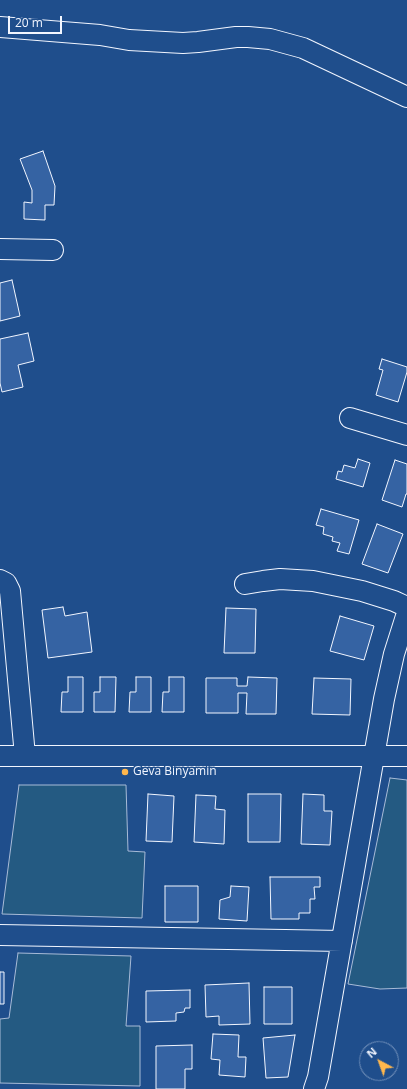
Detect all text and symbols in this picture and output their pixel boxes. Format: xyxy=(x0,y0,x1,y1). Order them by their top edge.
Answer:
scale bar xyxy=(10,8,64,34)
text: 20 m xyxy=(15,14,43,31)
place label: Geva Binyamin xyxy=(133,765,217,779)
marker: Geva Binyamin xyxy=(120,767,130,777)
north arrow xyxy=(359,1041,399,1081)
text: N xyxy=(363,1044,380,1061)

